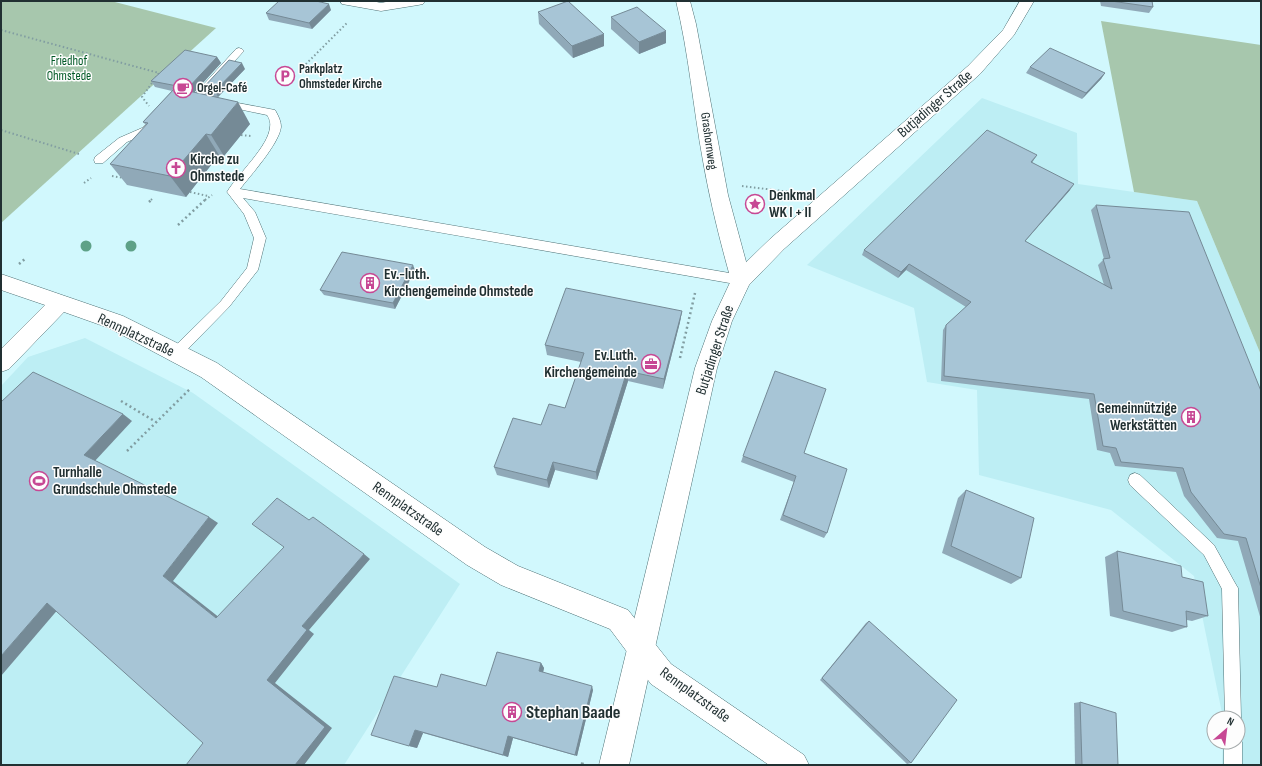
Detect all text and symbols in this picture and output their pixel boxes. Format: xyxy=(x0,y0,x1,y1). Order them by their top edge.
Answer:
park label: Friedhof Ohmstede xyxy=(47,53,91,84)
place label: Parkplatz Ohmsteder Kirche xyxy=(299,61,382,92)
parking icon: Parkplatz Ohmsteder Kirche xyxy=(274,65,296,87)
street label: Butjadinger Straße xyxy=(894,66,976,142)
cafe icon: Orgel-Café xyxy=(172,77,194,99)
place label: Orgel-Café xyxy=(197,80,248,96)
street label: Grashornweg xyxy=(697,111,721,171)
place label: Kirche zu Ohmstede xyxy=(190,150,244,186)
church icon: Kirche zu Ohmstede xyxy=(165,157,187,179)
place label: Denkmal WK I + II xyxy=(769,186,815,222)
place icon: Denkmal WK I + II xyxy=(744,193,766,215)
place label: Ev.-luth. Kirchengemeinde Ohmstede xyxy=(384,265,533,301)
building icon: Ev.-luth. Kirchengemeinde Ohmstede xyxy=(359,272,381,294)
street label: Butjadinger Straße xyxy=(692,303,738,397)
street label: Rennplatzstraße xyxy=(95,309,177,361)
place label: Ev.Luth. Kirchengemeinde xyxy=(544,346,637,382)
office icon: Ev.Luth. Kirchengemeinde xyxy=(640,353,662,375)
place label: Gemeinnützige Werkstätten xyxy=(1097,399,1177,435)
building icon: Gemeinnützige Werkstätten xyxy=(1180,406,1202,428)
place label: Turnhalle Grundschule Ohmstede xyxy=(53,463,177,499)
sports icon: Turnhalle Grundschule Ohmstede xyxy=(28,470,50,492)
street label: Rennplatzstraße xyxy=(369,478,447,540)
street label: Rennplatzstraße xyxy=(656,663,734,727)
building icon: Stephan Baade xyxy=(501,701,523,723)
place label: Stephan Baade xyxy=(526,702,621,723)
north arrow xyxy=(1206,710,1246,750)
text: N xyxy=(1225,714,1236,729)

